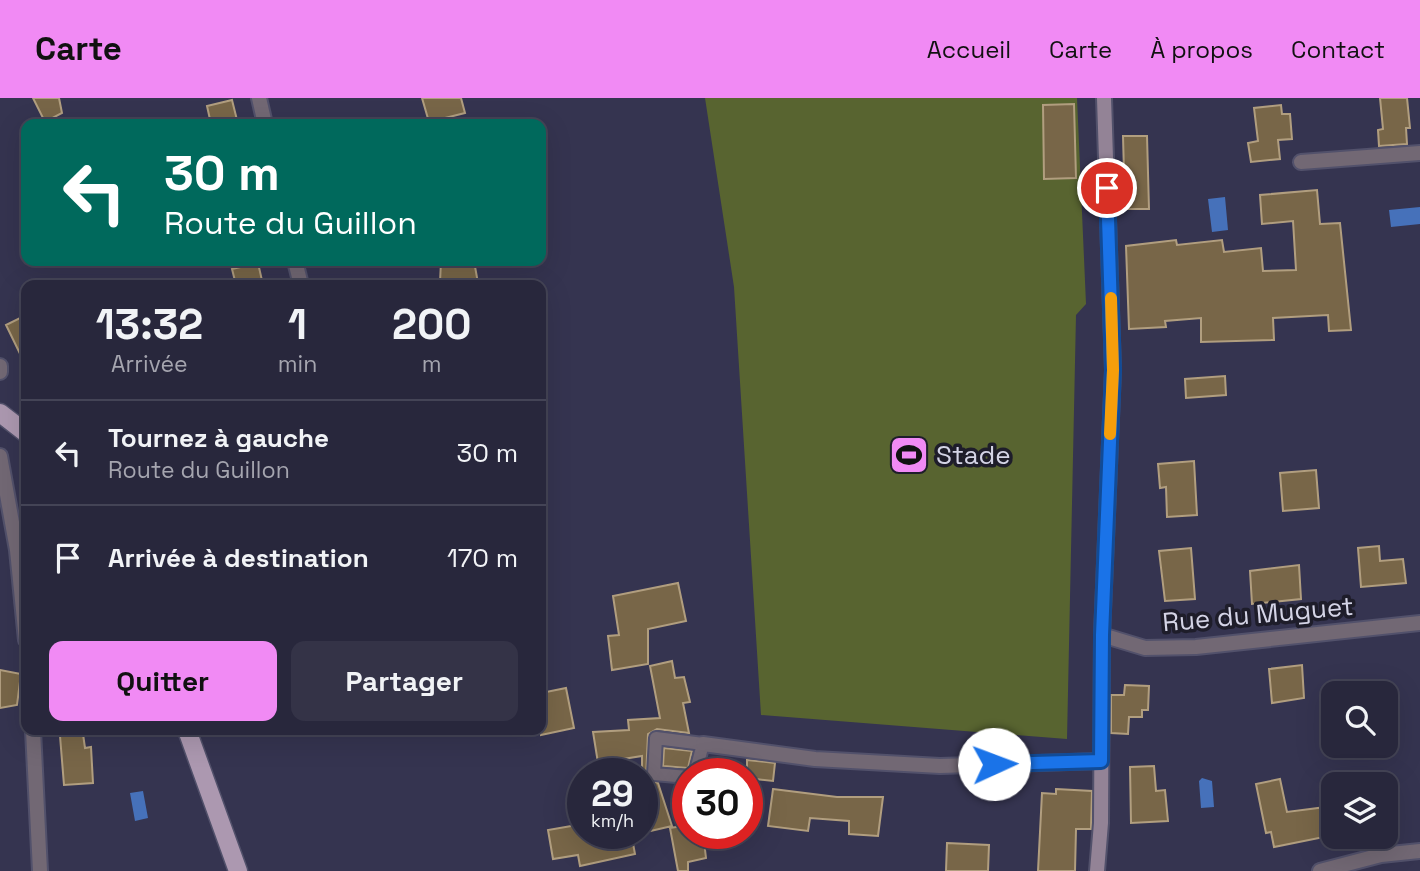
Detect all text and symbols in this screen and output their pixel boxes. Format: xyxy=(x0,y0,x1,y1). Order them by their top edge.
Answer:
text: Carte xyxy=(35,28,122,70)
text: Accueil xyxy=(927,34,1011,65)
text: Carte xyxy=(1049,34,1112,65)
text: À propos xyxy=(1150,34,1253,65)
text: Contact xyxy=(1291,34,1385,65)
text: 30 m xyxy=(164,142,280,204)
icon: left xyxy=(49,147,140,238)
pin xyxy=(1077,158,1137,218)
icon: arrive xyxy=(1088,169,1126,207)
text: Route du Guillon xyxy=(164,203,417,243)
text: 13:32 xyxy=(96,298,203,351)
text: 1 xyxy=(288,298,307,351)
text: 200 xyxy=(392,298,471,351)
text: Arrivée xyxy=(111,349,188,379)
text: min xyxy=(278,349,317,379)
text: m xyxy=(422,349,442,379)
text: Tournez à gauche xyxy=(108,421,329,455)
icon: left xyxy=(49,434,87,472)
sports icon: Stade xyxy=(888,434,930,476)
text: 30 m xyxy=(457,436,518,470)
place label: Stade xyxy=(936,438,1011,472)
text: Route du Guillon xyxy=(108,455,290,485)
icon: arrive xyxy=(49,539,87,577)
text: Arrivée à destination xyxy=(108,541,369,575)
text: 170 m xyxy=(447,541,518,575)
street label: Rue du Muguet xyxy=(1161,589,1355,639)
button: Quitter xyxy=(49,641,277,721)
button: Partager xyxy=(291,641,518,721)
map controls xyxy=(1321,681,1398,849)
button: search xyxy=(1321,681,1398,758)
position arrow xyxy=(957,727,1031,801)
speed limit sign: 30 xyxy=(672,758,763,849)
text: 29 xyxy=(591,772,634,816)
button: layers xyxy=(1321,772,1398,849)
text: km/h xyxy=(591,809,634,832)

